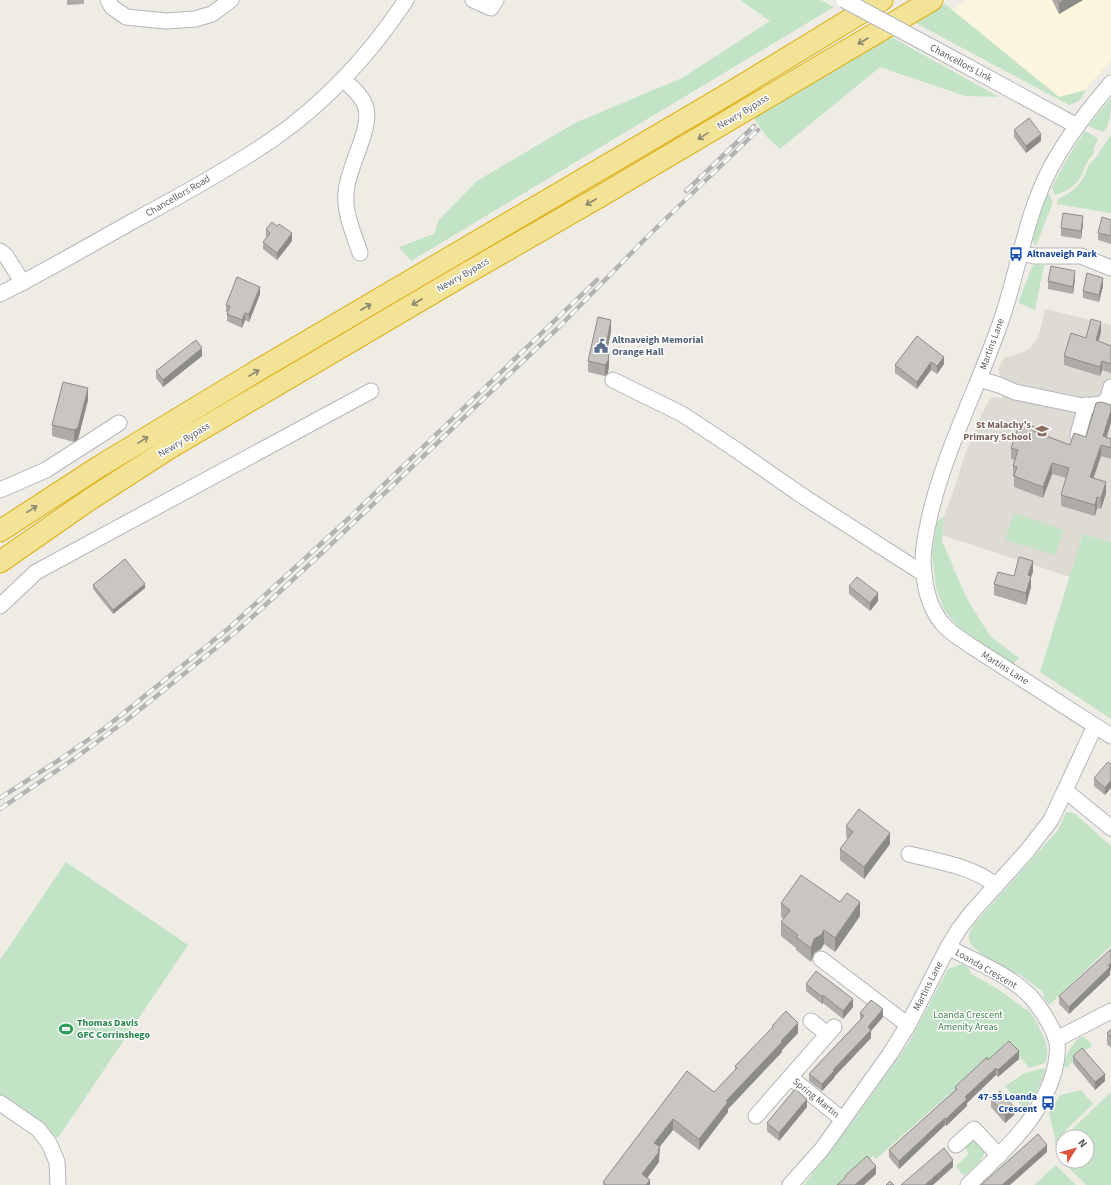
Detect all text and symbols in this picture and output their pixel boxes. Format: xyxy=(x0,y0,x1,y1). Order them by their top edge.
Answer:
one-way arrow xyxy=(857,38,869,46)
street label: Chancellors Link xyxy=(927,41,995,85)
street label: Newry Bypass xyxy=(714,91,772,133)
one-way arrow xyxy=(697,132,709,140)
street label: Chancellors Road xyxy=(143,172,213,220)
one-way arrow xyxy=(585,199,597,207)
bus stop icon: Altnaveigh Park xyxy=(1008,246,1024,262)
place label: Altnaveigh Park xyxy=(1026,247,1097,261)
street label: Newry Bypass xyxy=(434,254,492,296)
one-way arrow xyxy=(411,298,423,306)
one-way arrow xyxy=(360,302,372,310)
street label: Martins Lane xyxy=(976,316,1008,372)
place label: Altnaveigh Memorial Orange Hall xyxy=(611,333,703,359)
public building icon: Altnaveigh Memorial Orange Hall xyxy=(593,338,609,354)
one-way arrow xyxy=(248,368,260,376)
place label: St Malachy's Primary School xyxy=(963,418,1032,444)
street label: Newry Bypass xyxy=(155,419,213,461)
school or university icon: St Malachy's Primary School xyxy=(1034,423,1050,439)
one-way arrow xyxy=(137,436,148,444)
one-way arrow xyxy=(26,505,37,513)
street label: Martins Lane xyxy=(979,648,1031,688)
street label: Loanda Crescent xyxy=(952,946,1020,993)
street label: Martins Lane xyxy=(910,959,946,1013)
park label: Loanda Crescent Amenity Areas xyxy=(933,1008,1003,1034)
place label: Thomas Davis GFC Corrinshego xyxy=(77,1016,151,1042)
sports icon: Thomas Davis GFC Corrinshego xyxy=(58,1021,74,1037)
street label: Spring Martin xyxy=(790,1075,842,1121)
place label: 47-55 Loanda Crescent xyxy=(978,1090,1037,1116)
bus stop icon: 47-55 Loanda Crescent xyxy=(1040,1095,1056,1111)
north arrow xyxy=(1055,1129,1095,1169)
text: N xyxy=(1074,1136,1091,1151)

